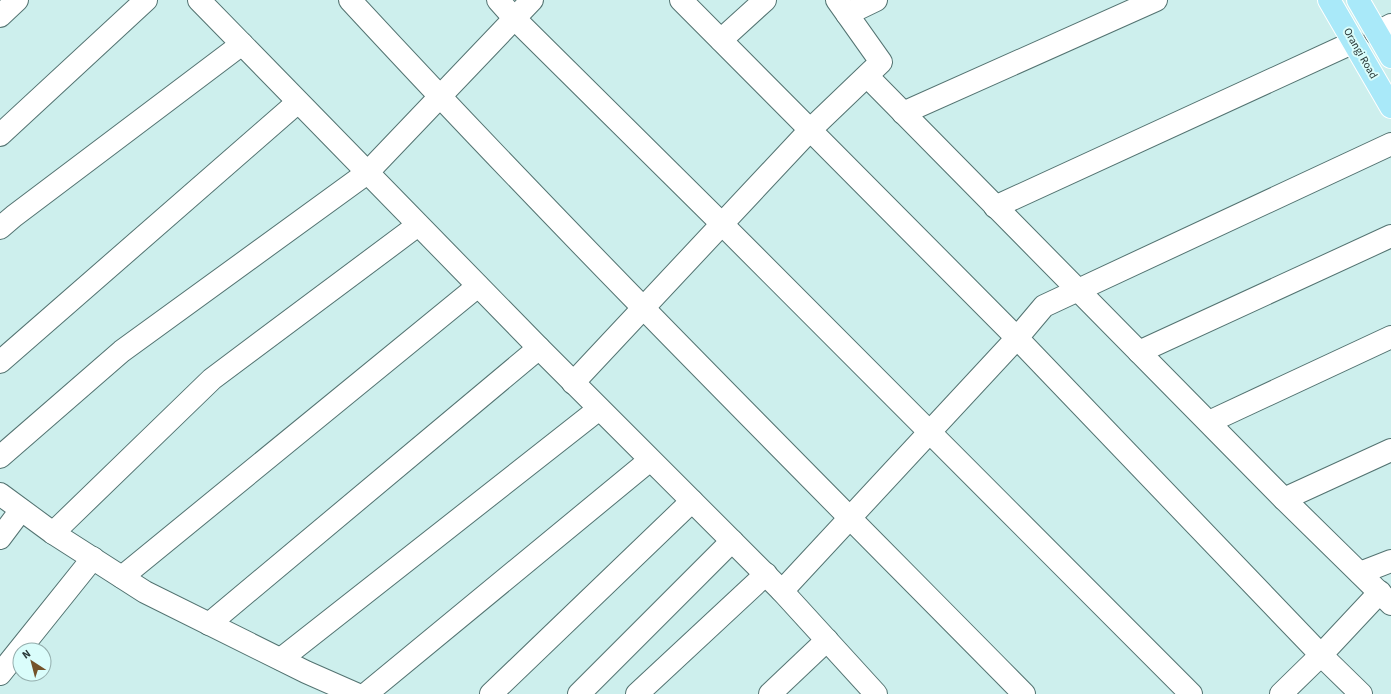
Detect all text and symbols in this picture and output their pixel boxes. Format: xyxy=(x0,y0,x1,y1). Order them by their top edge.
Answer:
street label: Orangi Road xyxy=(1340,25,1381,81)
north arrow xyxy=(12,642,52,682)
text: N xyxy=(19,646,34,663)

